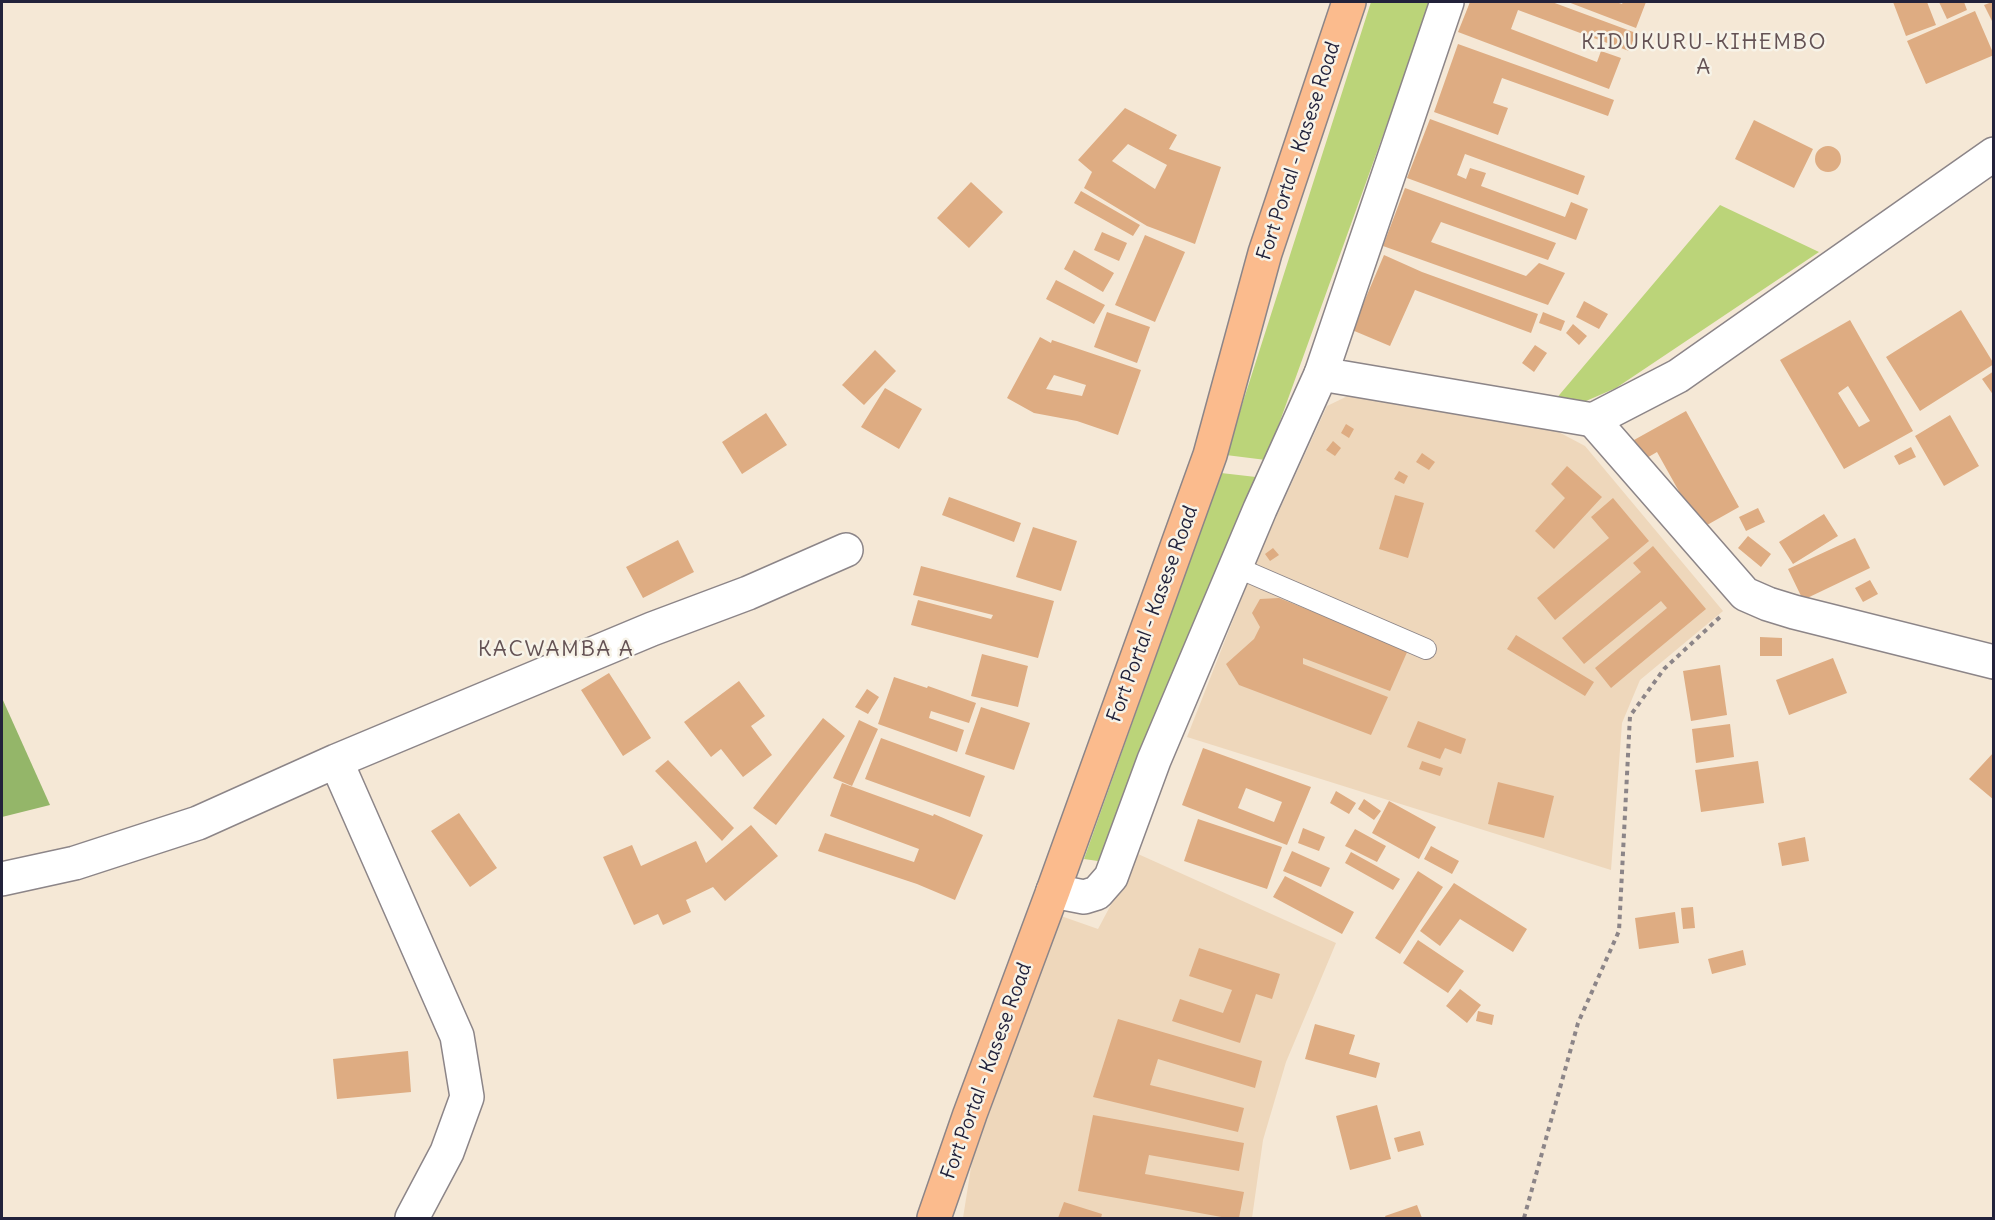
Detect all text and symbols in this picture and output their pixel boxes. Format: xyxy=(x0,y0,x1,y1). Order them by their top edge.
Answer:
district label: KIDUKURU-KIHEMBO A xyxy=(1581,30,1827,82)
street label: Fort Portal - Kasese Road xyxy=(1252,39,1346,263)
street label: Fort Portal - Kasese Road xyxy=(1103,503,1203,725)
district label: KACWAMBA A xyxy=(478,637,634,663)
street label: Fort Portal - Kasese Road xyxy=(937,960,1037,1182)

